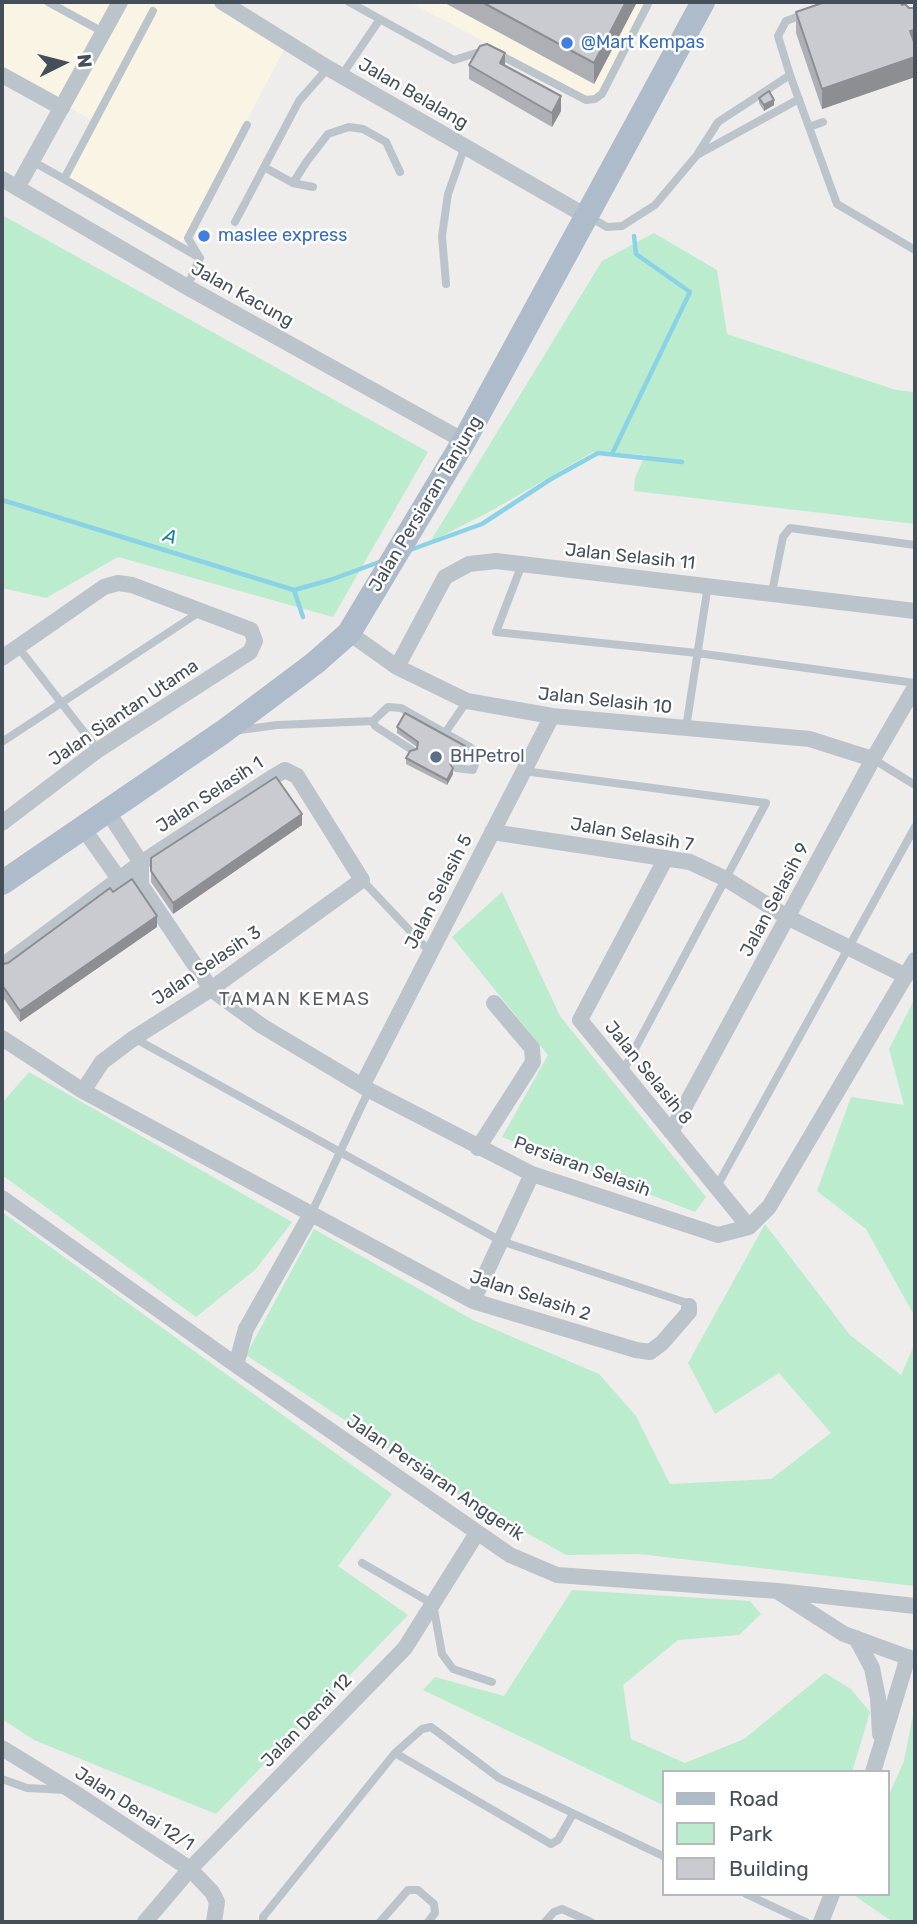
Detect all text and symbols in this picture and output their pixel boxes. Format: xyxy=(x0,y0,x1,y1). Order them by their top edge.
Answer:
north arrow xyxy=(28,28,98,98)
place label: @Mart Kempas xyxy=(581,32,705,54)
marker: @Mart Kempas xyxy=(559,35,575,51)
text: N xyxy=(72,53,97,69)
street label: Jalan Belalang xyxy=(354,54,472,134)
place label: maslee express xyxy=(218,225,347,247)
marker: maslee express xyxy=(196,228,212,244)
street label: Jalan Kacung xyxy=(187,258,297,332)
street label: Jalan Persiaran Tanjung xyxy=(365,412,487,596)
water label: A xyxy=(161,524,179,550)
street label: Jalan Selasih 11 xyxy=(564,539,696,575)
street label: Jalan Siantan Utama xyxy=(45,655,203,771)
street label: Jalan Selasih 10 xyxy=(537,683,673,719)
place label: BHPetrol xyxy=(450,746,525,768)
marker: BHPetrol xyxy=(428,749,444,765)
street label: Jalan Selasih 1 xyxy=(152,752,268,838)
street label: Jalan Selasih 7 xyxy=(569,814,695,856)
street label: Jalan Selasih 5 xyxy=(401,831,477,953)
street label: Jalan Selasih 9 xyxy=(736,839,814,961)
street label: Jalan Selasih 3 xyxy=(149,922,265,1010)
district label: TAMAN KEMAS xyxy=(220,989,370,1011)
street label: Jalan Selasih 8 xyxy=(600,1017,696,1129)
street label: Persiaran Selasih xyxy=(511,1132,653,1202)
street label: Jalan Selasih 2 xyxy=(467,1266,593,1326)
street label: Jalan Persiaran Anggerik xyxy=(342,1410,528,1546)
street label: Jalan Denai 12 xyxy=(257,1670,357,1772)
street label: Jalan Denai 12/1 xyxy=(70,1762,198,1856)
legend xyxy=(662,1770,889,1896)
text: Road xyxy=(729,1786,779,1811)
text: Park xyxy=(729,1821,773,1846)
text: Building xyxy=(729,1856,809,1881)

